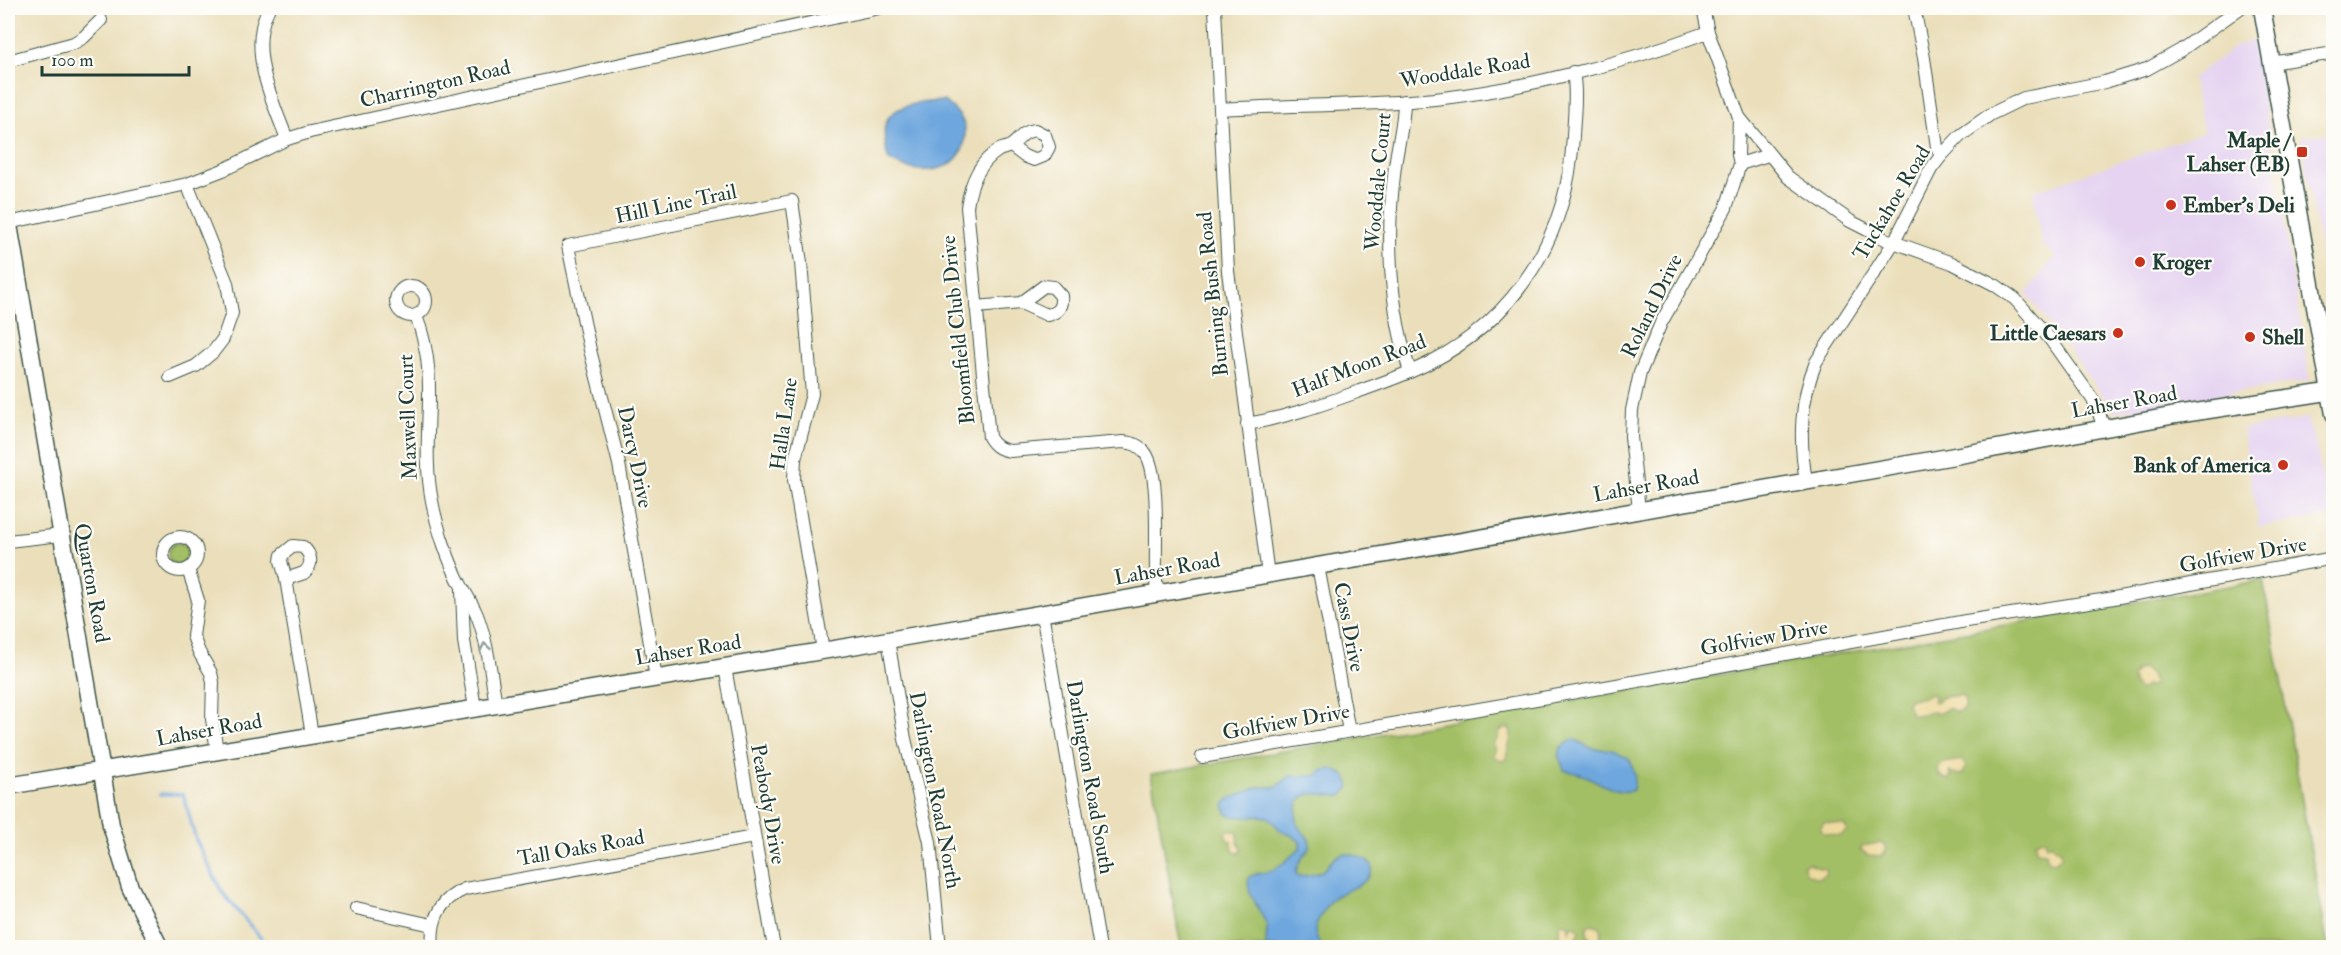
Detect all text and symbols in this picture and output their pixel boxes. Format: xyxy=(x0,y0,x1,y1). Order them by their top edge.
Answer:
scale bar xyxy=(42,39,189,77)
street label: Wooddale Road xyxy=(1397,47,1533,95)
text: 100 m xyxy=(51,49,94,72)
street label: Charrington Road xyxy=(357,53,513,114)
street label: Wooddale Court xyxy=(1358,112,1398,253)
place label: Maple / Lahser (EB) xyxy=(2187,127,2293,178)
street label: Tuckahoe Road xyxy=(1847,140,1937,265)
marker: Maple / Lahser (EB) xyxy=(2295,145,2309,159)
street label: Hill Line Trail xyxy=(613,178,740,230)
place label: Ember's Deli xyxy=(2183,192,2295,219)
marker: Ember's Deli xyxy=(2164,198,2178,212)
street label: Burning Bush Road xyxy=(1191,210,1235,378)
street label: Bloomfield Club Drive xyxy=(935,234,981,426)
street label: Roland Drive xyxy=(1615,249,1689,362)
place label: Kroger xyxy=(2152,249,2213,276)
marker: Kroger xyxy=(2133,255,2147,269)
place label: Little Caesars xyxy=(1990,320,2106,347)
place label: Shell xyxy=(2262,324,2305,351)
marker: Little Caesars xyxy=(2111,326,2125,340)
street label: Half Moon Road xyxy=(1288,328,1431,404)
marker: Shell xyxy=(2243,330,2257,344)
street label: Maxwell Court xyxy=(392,353,424,480)
street label: Halla Lane xyxy=(764,376,804,472)
street label: Lahser Road xyxy=(2069,379,2180,425)
street label: Darcy Drive xyxy=(611,403,659,511)
place label: Bank of America xyxy=(2133,452,2272,479)
marker: Bank of America xyxy=(2276,458,2290,472)
street label: Lahser Road xyxy=(1591,463,1702,509)
street label: Quarton Road xyxy=(68,521,116,646)
street label: Golfview Drive xyxy=(2177,530,2309,579)
street label: Lahser Road xyxy=(1112,546,1223,592)
street label: Cass Drive xyxy=(1327,580,1371,674)
street label: Golfview Drive xyxy=(1698,613,1830,662)
street label: Lahser Road xyxy=(633,628,744,672)
one-way arrow xyxy=(479,642,492,652)
street label: Darlington Road South xyxy=(1060,678,1120,876)
street label: Darlington Road North xyxy=(903,689,967,891)
street label: Golfview Drive xyxy=(1220,697,1352,746)
street label: Lahser Road xyxy=(154,707,265,753)
street label: Peabody Drive xyxy=(744,742,792,866)
street label: Tall Oaks Road xyxy=(516,823,647,872)

